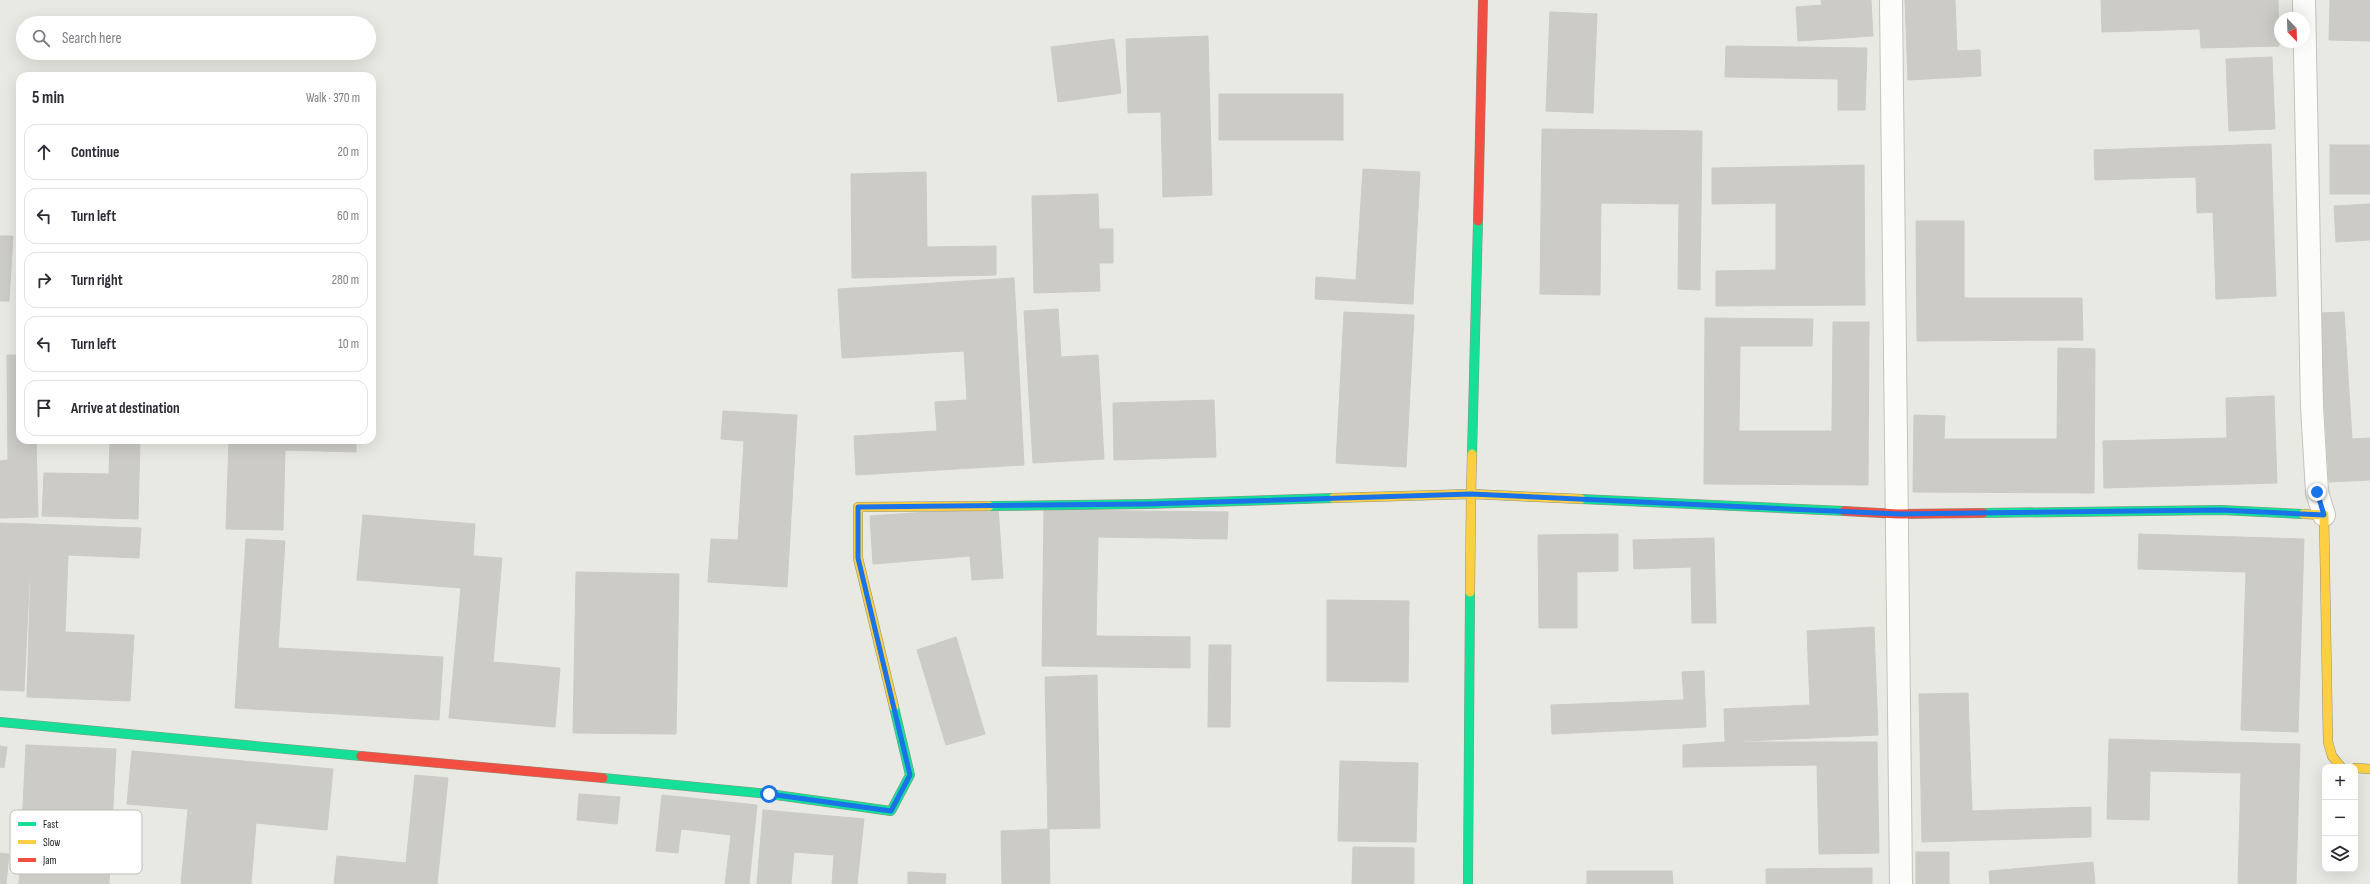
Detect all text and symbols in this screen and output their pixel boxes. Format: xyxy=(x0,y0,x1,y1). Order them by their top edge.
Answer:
north arrow xyxy=(2274,12,2310,48)
search box xyxy=(16,16,376,60)
icon: search xyxy=(30,27,52,49)
text: Search here xyxy=(62,29,122,48)
text: 5 min xyxy=(32,88,64,108)
text: Walk · 370 m xyxy=(306,90,360,106)
icon: ahead xyxy=(33,141,55,163)
text: Continue xyxy=(71,143,120,162)
text: 20 m xyxy=(337,144,359,160)
icon: left xyxy=(33,205,55,227)
text: Turn left xyxy=(71,207,116,226)
text: 60 m xyxy=(337,208,359,224)
icon: right xyxy=(33,269,55,291)
text: Turn right xyxy=(71,271,123,290)
text: 280 m xyxy=(332,272,359,288)
icon: left xyxy=(33,333,55,355)
text: Turn left xyxy=(71,335,116,354)
text: 10 m xyxy=(338,336,359,352)
icon: arrive xyxy=(33,397,55,419)
text: Arrive at destination xyxy=(71,399,180,418)
route end xyxy=(2308,483,2326,501)
map controls xyxy=(2322,764,2358,872)
button: + xyxy=(2322,764,2358,800)
route start xyxy=(760,785,778,803)
button: − xyxy=(2322,800,2358,836)
legend xyxy=(10,810,142,874)
text: Fast xyxy=(43,818,59,831)
text: Slow xyxy=(43,836,60,849)
button: layers xyxy=(2322,836,2358,872)
text: Jam xyxy=(42,854,57,867)

